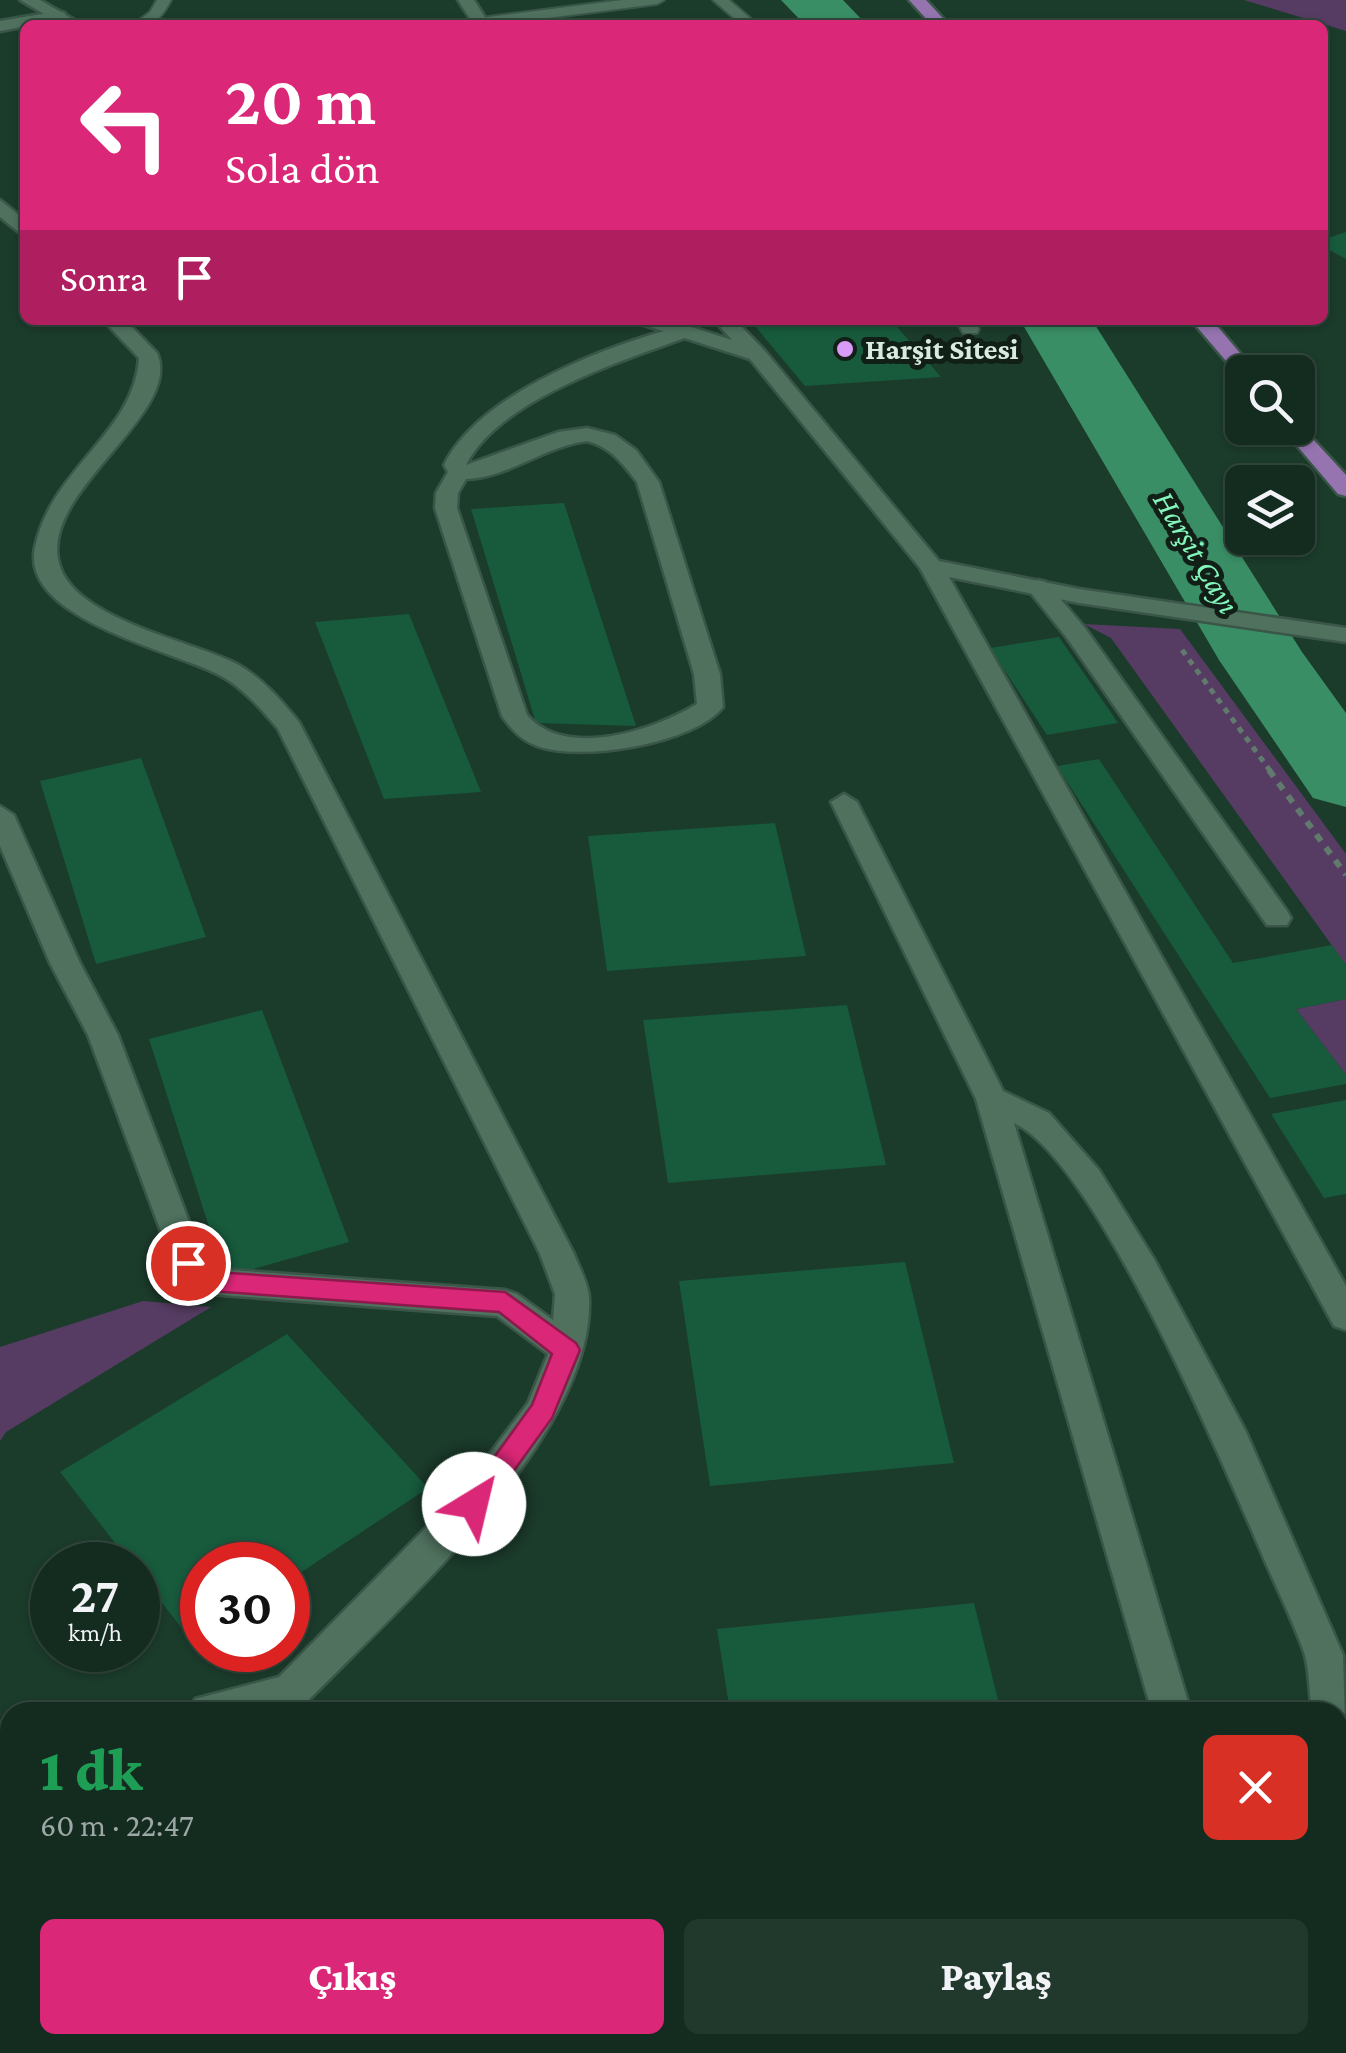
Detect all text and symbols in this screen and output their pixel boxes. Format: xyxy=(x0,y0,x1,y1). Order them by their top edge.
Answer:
icon: left xyxy=(60,60,190,190)
text: 20 m xyxy=(225,61,376,139)
text: Sola dön xyxy=(225,143,380,193)
icon: arrive xyxy=(167,250,222,305)
text: Sonra xyxy=(60,257,147,299)
place label: Harşit Sitesi xyxy=(865,332,1019,365)
marker: Harşit Sitesi xyxy=(834,338,856,360)
map controls xyxy=(1225,355,1315,555)
button: search xyxy=(1225,355,1315,445)
button: layers xyxy=(1225,465,1315,555)
water label: Harşit Çayı xyxy=(1146,484,1248,620)
pin xyxy=(146,1221,231,1306)
icon: arrive xyxy=(161,1236,216,1291)
position arrow xyxy=(422,1452,526,1556)
speed limit sign: 30 xyxy=(180,1542,310,1672)
text: 27 xyxy=(71,1567,119,1623)
text: km/h xyxy=(68,1619,122,1646)
button: close xyxy=(1203,1735,1308,1840)
text: 1 dk xyxy=(40,1736,142,1803)
text: 60 m · 22:47 xyxy=(40,1807,194,1843)
button: Çıkış xyxy=(40,1919,664,2034)
button: Paylaş xyxy=(684,1919,1308,2034)

